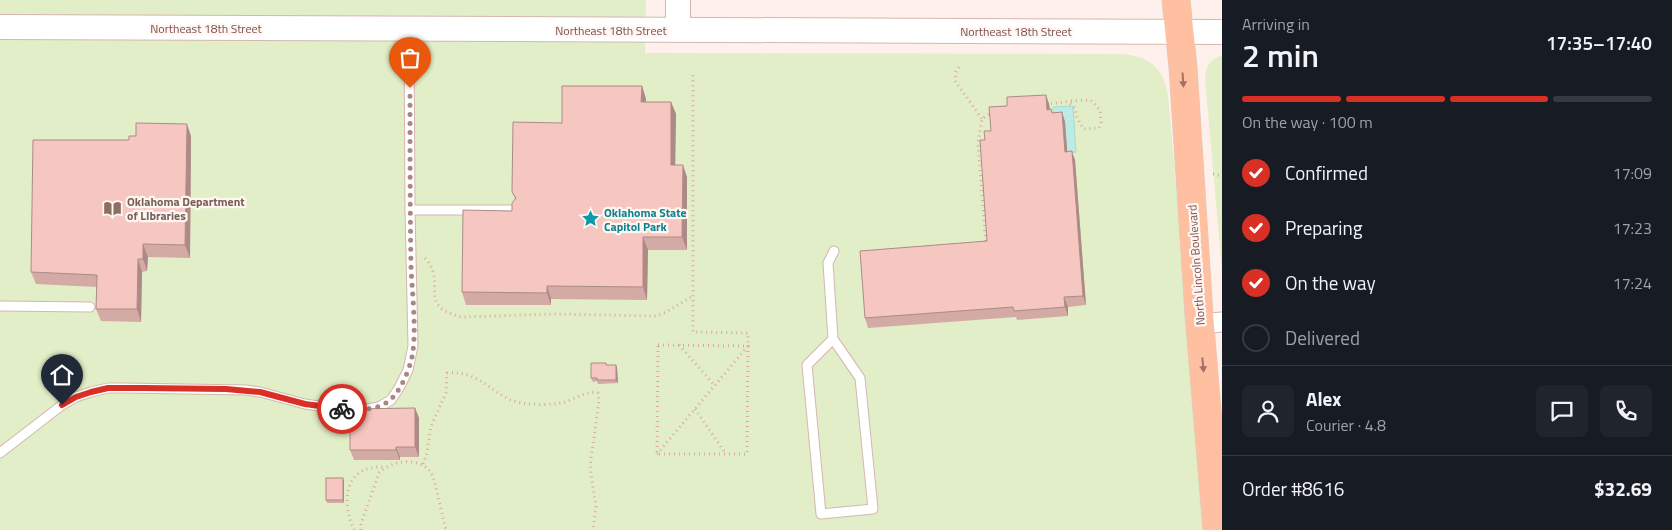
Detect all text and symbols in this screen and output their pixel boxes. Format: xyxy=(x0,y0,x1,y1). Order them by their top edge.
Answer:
text: Arriving in xyxy=(1242,12,1310,36)
street label: Northeast 18th Street xyxy=(150,19,262,38)
street label: Northeast 18th Street xyxy=(555,21,667,40)
street label: Northeast 18th Street xyxy=(960,22,1072,41)
text: 17:35–17:40 xyxy=(1546,28,1652,57)
text: 2 min xyxy=(1242,31,1319,79)
pin xyxy=(389,37,431,88)
icon: bag xyxy=(396,44,424,72)
one-way arrow xyxy=(1180,73,1188,89)
text: On the way · 100 m xyxy=(1242,110,1373,134)
text: Confirmed xyxy=(1285,158,1368,187)
icon: check xyxy=(1242,159,1270,187)
text: 17:09 xyxy=(1613,161,1652,185)
place label: Oklahoma Department of LIbraries xyxy=(127,192,245,225)
library icon: Oklahoma Department of LIbraries xyxy=(103,198,123,218)
place label: Oklahoma State Capitol Park xyxy=(604,203,687,236)
street label: North Lincoln Boulevard xyxy=(1182,204,1210,326)
place icon: Oklahoma State Capitol Park xyxy=(580,209,600,229)
text: Preparing xyxy=(1285,213,1362,242)
icon: check xyxy=(1242,214,1270,242)
text: 17:23 xyxy=(1613,216,1652,240)
text: On the way xyxy=(1285,268,1376,297)
icon: check xyxy=(1242,269,1270,297)
text: 17:24 xyxy=(1613,271,1652,295)
text: Delivered xyxy=(1285,323,1360,352)
pin xyxy=(41,354,83,405)
one-way arrow xyxy=(1199,357,1207,373)
icon: home xyxy=(48,361,76,389)
courier xyxy=(317,384,367,434)
text: Alex xyxy=(1306,384,1341,413)
button: person xyxy=(1242,385,1294,437)
button: chat xyxy=(1536,385,1588,437)
button: phone xyxy=(1600,385,1652,437)
icon: bike xyxy=(328,395,356,423)
text: Courier · 4.8 xyxy=(1306,413,1386,437)
text: Order #8616 xyxy=(1242,474,1344,503)
text: $32.69 xyxy=(1594,474,1652,503)

